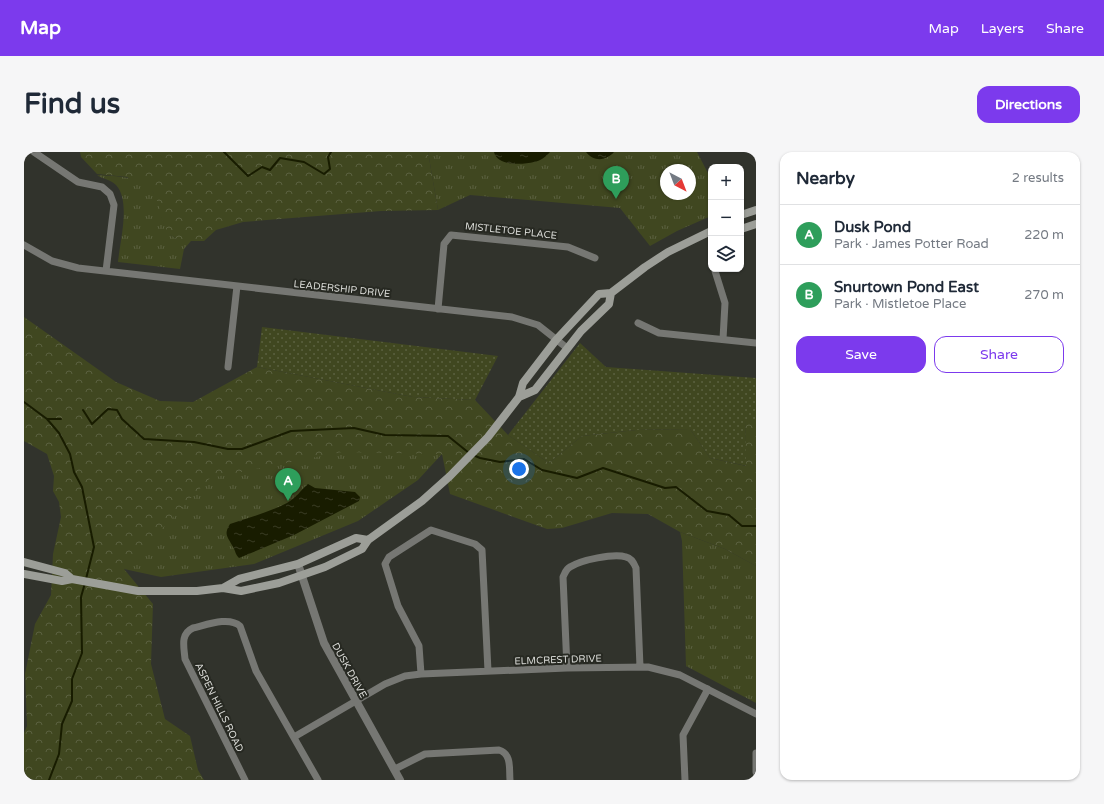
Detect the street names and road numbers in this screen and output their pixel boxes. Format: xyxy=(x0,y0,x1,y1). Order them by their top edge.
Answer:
street label: MISTLETOE PLACE xyxy=(464,220,557,242)
street label: LEADERSHIP DRIVE xyxy=(293,278,391,300)
street label: DUSK DRIVE xyxy=(329,641,369,700)
street label: ELMCREST DRIVE xyxy=(514,652,602,668)
street label: ASPEN HILLS ROAD xyxy=(192,661,246,754)

